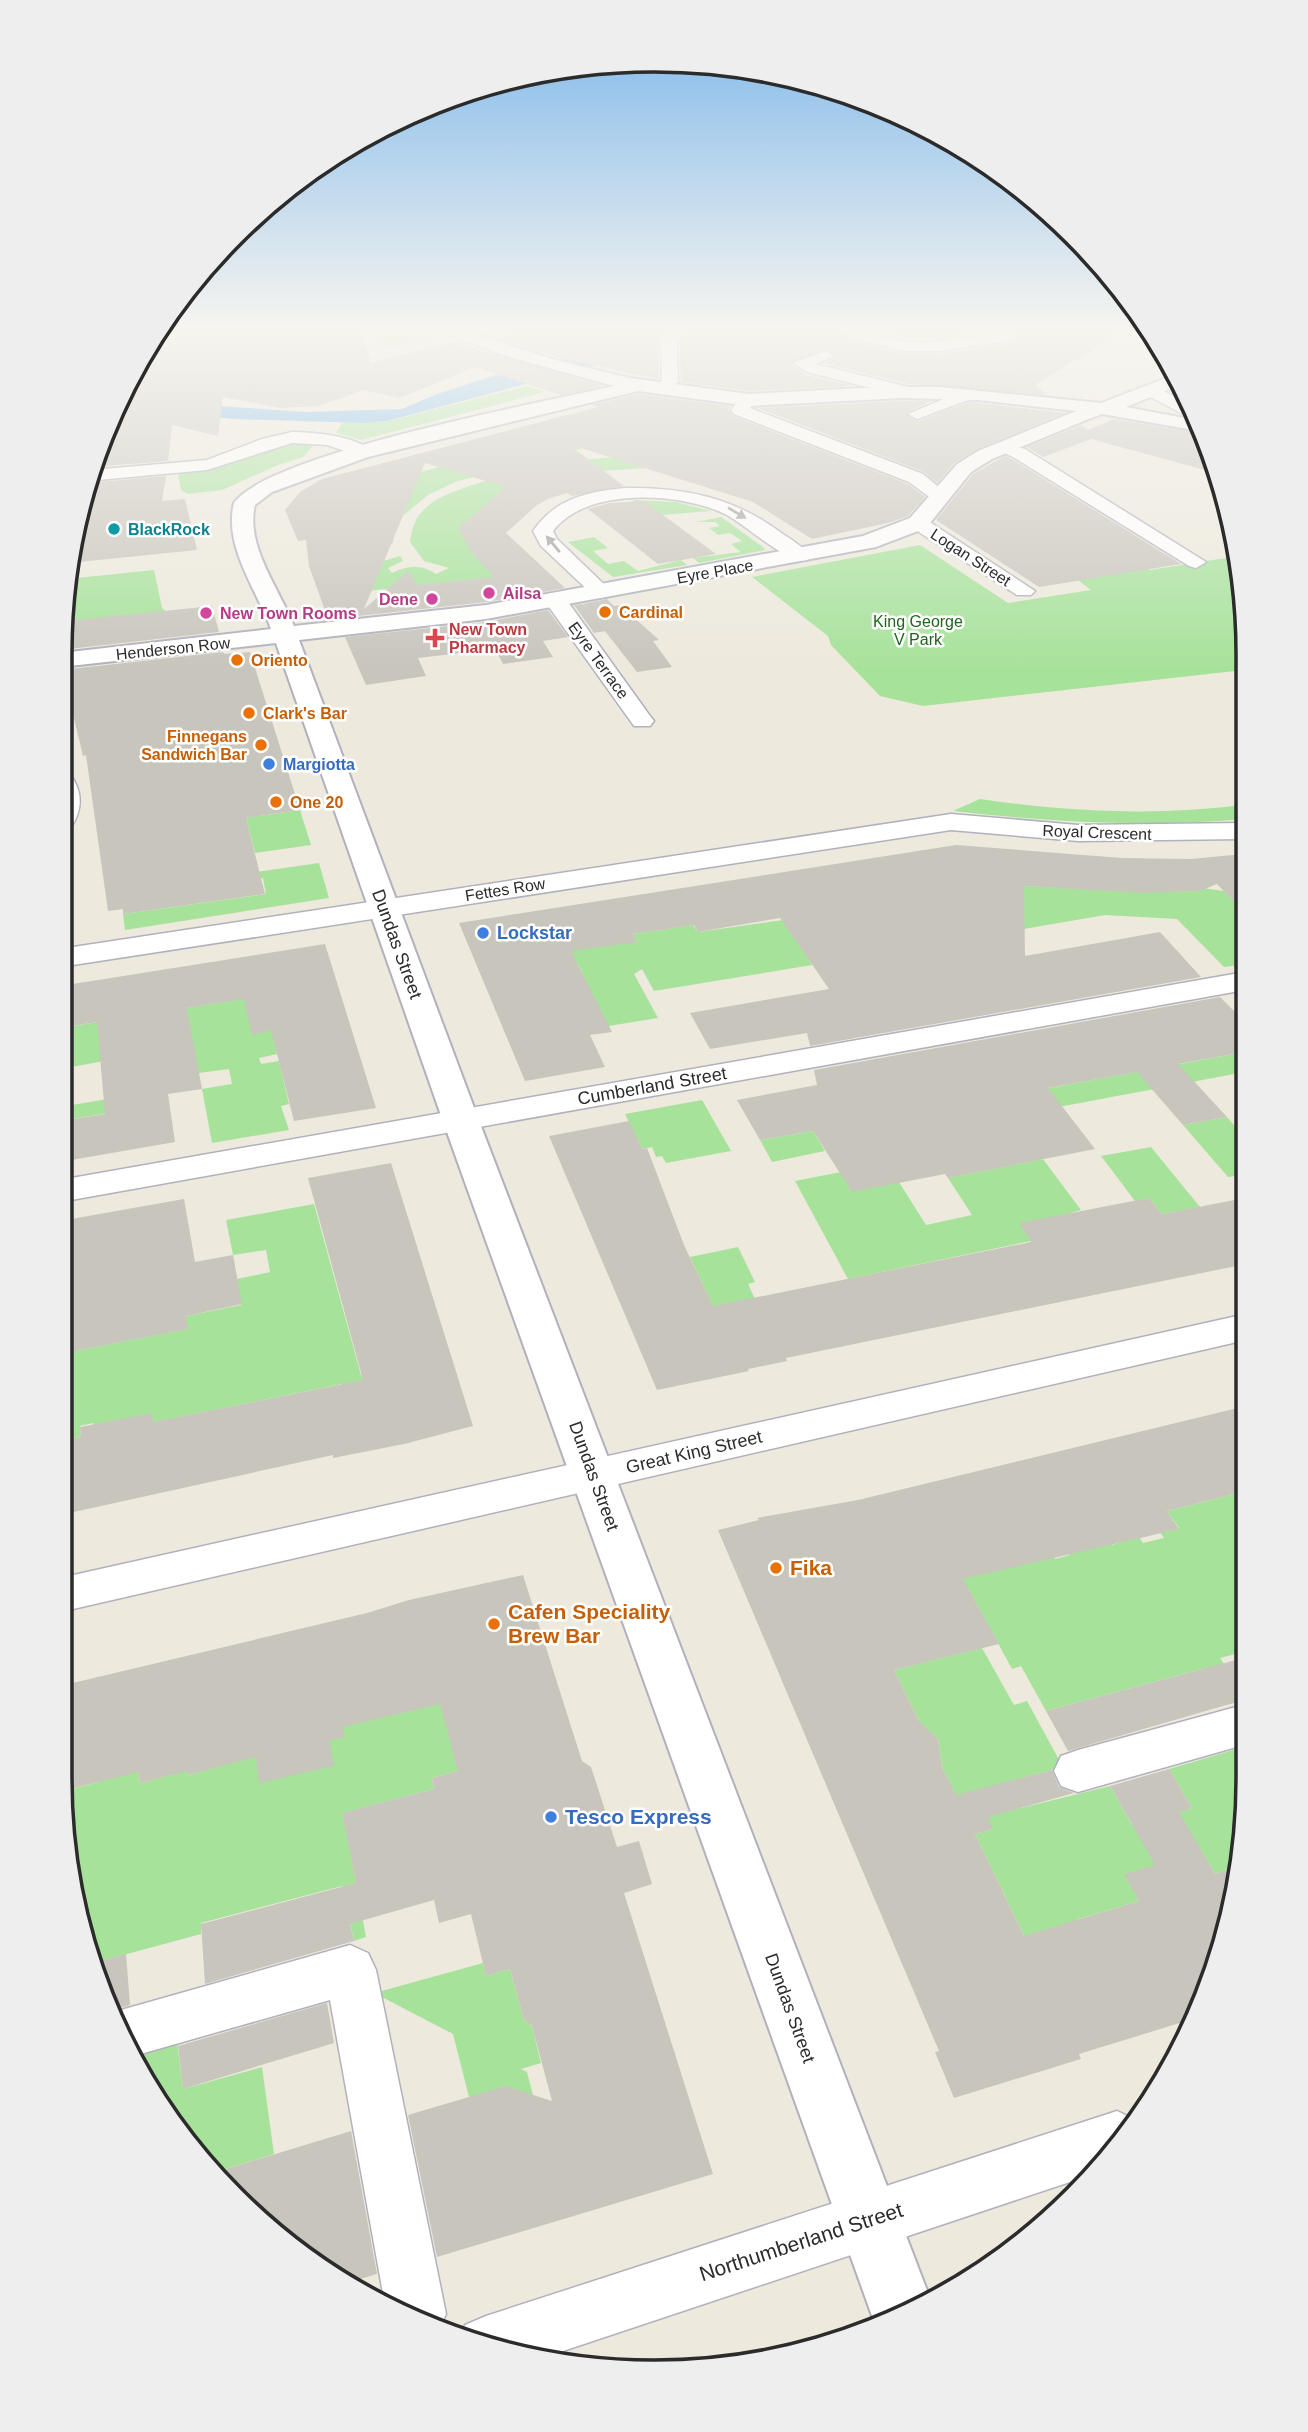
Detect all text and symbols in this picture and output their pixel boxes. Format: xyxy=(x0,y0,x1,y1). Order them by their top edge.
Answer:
one-way arrow xyxy=(727,507,746,520)
marker: BlackRock xyxy=(106,521,122,537)
place label: BlackRock xyxy=(128,521,210,538)
street label: Logan Street xyxy=(928,525,1014,590)
one-way arrow xyxy=(545,536,560,554)
street label: Eyre Place xyxy=(676,556,755,587)
marker: Ailsa xyxy=(481,585,497,601)
place label: Ailsa xyxy=(503,585,541,602)
place label: Dene xyxy=(379,591,418,608)
marker: Dene xyxy=(424,591,440,607)
marker: Cardinal xyxy=(597,604,613,620)
place label: Cardinal xyxy=(619,604,683,621)
marker: New Town Rooms xyxy=(198,605,214,621)
place label: New Town Rooms xyxy=(220,605,357,622)
park label: King George V Park xyxy=(873,613,963,648)
street label: Eyre Terrace xyxy=(565,619,632,702)
place label: New Town Pharmacy xyxy=(449,621,527,656)
marker: New Town Pharmacy xyxy=(427,630,443,646)
street label: Henderson Row xyxy=(115,634,231,663)
marker: Oriento xyxy=(229,652,245,668)
place label: Oriento xyxy=(251,652,308,669)
marker: Clark's Bar xyxy=(241,705,257,721)
place label: Clark's Bar xyxy=(263,705,347,722)
place label: Finnegans Sandwich Bar xyxy=(141,728,247,763)
marker: Finnegans Sandwich Bar xyxy=(253,737,269,753)
marker: Margiotta xyxy=(261,756,277,772)
place label: Margiotta xyxy=(283,756,355,773)
marker: One 20 xyxy=(268,794,284,810)
place label: One 20 xyxy=(290,794,343,811)
street label: Royal Crescent xyxy=(1042,822,1152,843)
street label: Fettes Row xyxy=(464,875,547,904)
street label: Dundas Street xyxy=(368,887,426,1001)
place label: Lockstar xyxy=(497,923,572,943)
marker: Lockstar xyxy=(475,925,491,941)
street label: Cumberland Street xyxy=(576,1063,728,1109)
street label: Dundas Street xyxy=(565,1419,623,1533)
street label: Great King Street xyxy=(624,1427,764,1477)
place label: Fika xyxy=(790,1556,832,1579)
marker: Fika xyxy=(768,1560,784,1576)
place label: Cafen Speciality Brew Bar xyxy=(508,1600,671,1647)
marker: Cafen Speciality Brew Bar xyxy=(486,1616,502,1632)
place label: Tesco Express xyxy=(565,1805,712,1828)
marker: Tesco Express xyxy=(543,1809,559,1825)
street label: Dundas Street xyxy=(761,1951,819,2065)
street label: Northumberland Street xyxy=(696,2198,906,2285)

